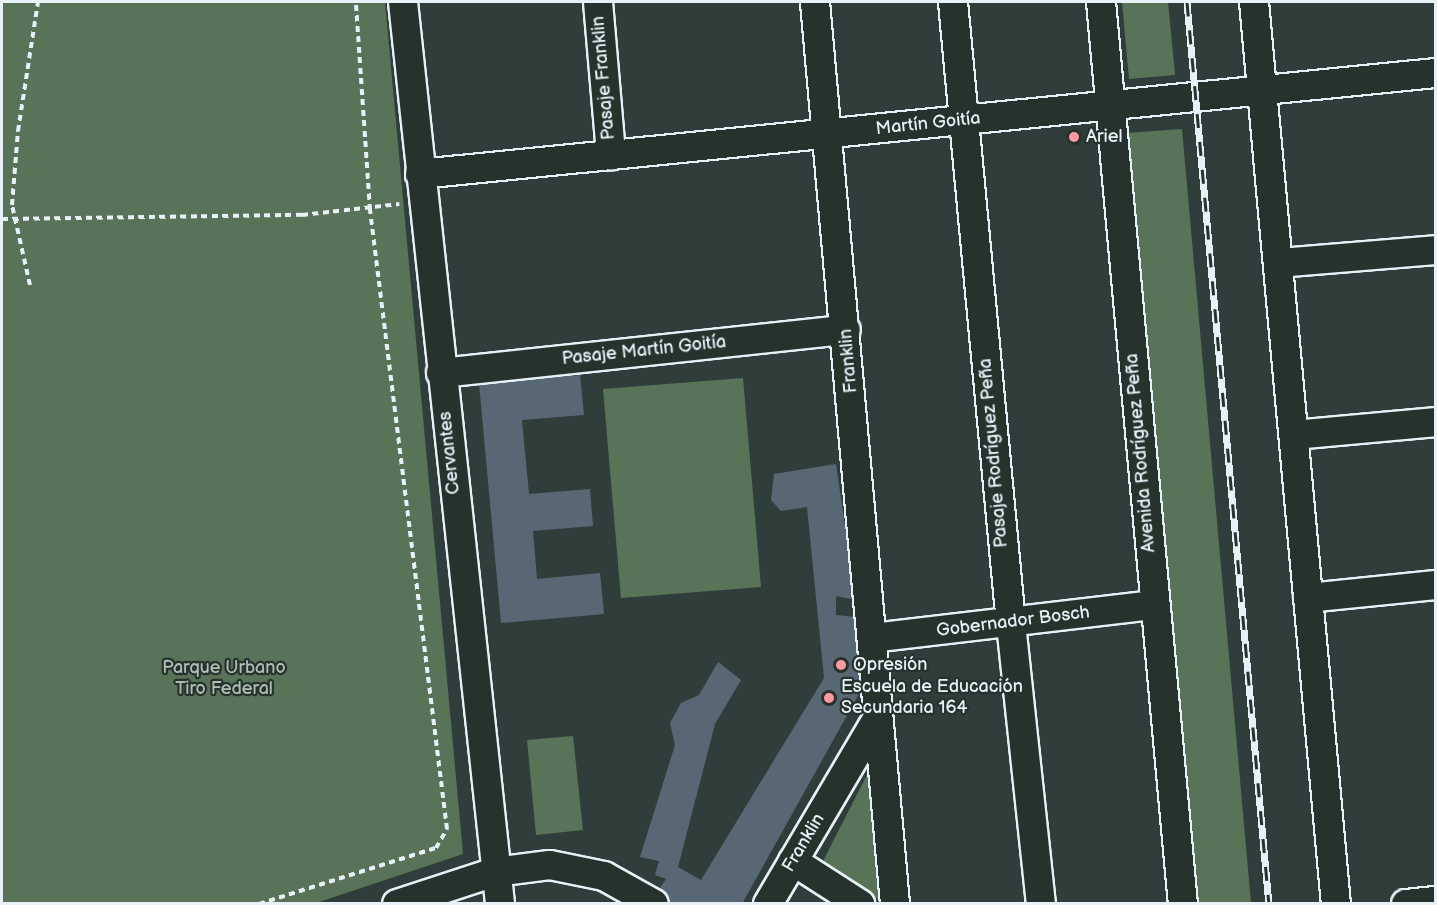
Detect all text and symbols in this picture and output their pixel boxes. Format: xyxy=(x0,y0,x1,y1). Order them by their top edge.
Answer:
street label: Pasaje Franklin xyxy=(588,15,620,141)
street label: Martín Goitía xyxy=(875,108,981,140)
place label: Ariel xyxy=(1086,126,1122,148)
marker: Ariel xyxy=(1067,130,1081,144)
street label: Franklin xyxy=(835,328,863,394)
street label: Pasaje Martín Goitía xyxy=(561,332,727,370)
street label: Avenida Rodríguez Peña xyxy=(1122,353,1160,553)
street label: Pasaje Rodríguez Peña xyxy=(975,357,1013,549)
street label: Cervantes xyxy=(435,410,465,496)
street label: Gobernador Bosch xyxy=(935,602,1091,642)
place label: Opresión xyxy=(853,654,928,676)
park label: Parque Urbano Tiro Federal xyxy=(162,658,286,700)
marker: Opresión xyxy=(834,658,848,672)
place label: Escuela de Educación Secundaria 164 xyxy=(841,677,1023,720)
marker: Escuela de Educación Secundaria 164 xyxy=(822,691,836,705)
street label: Franklin xyxy=(778,810,830,876)

